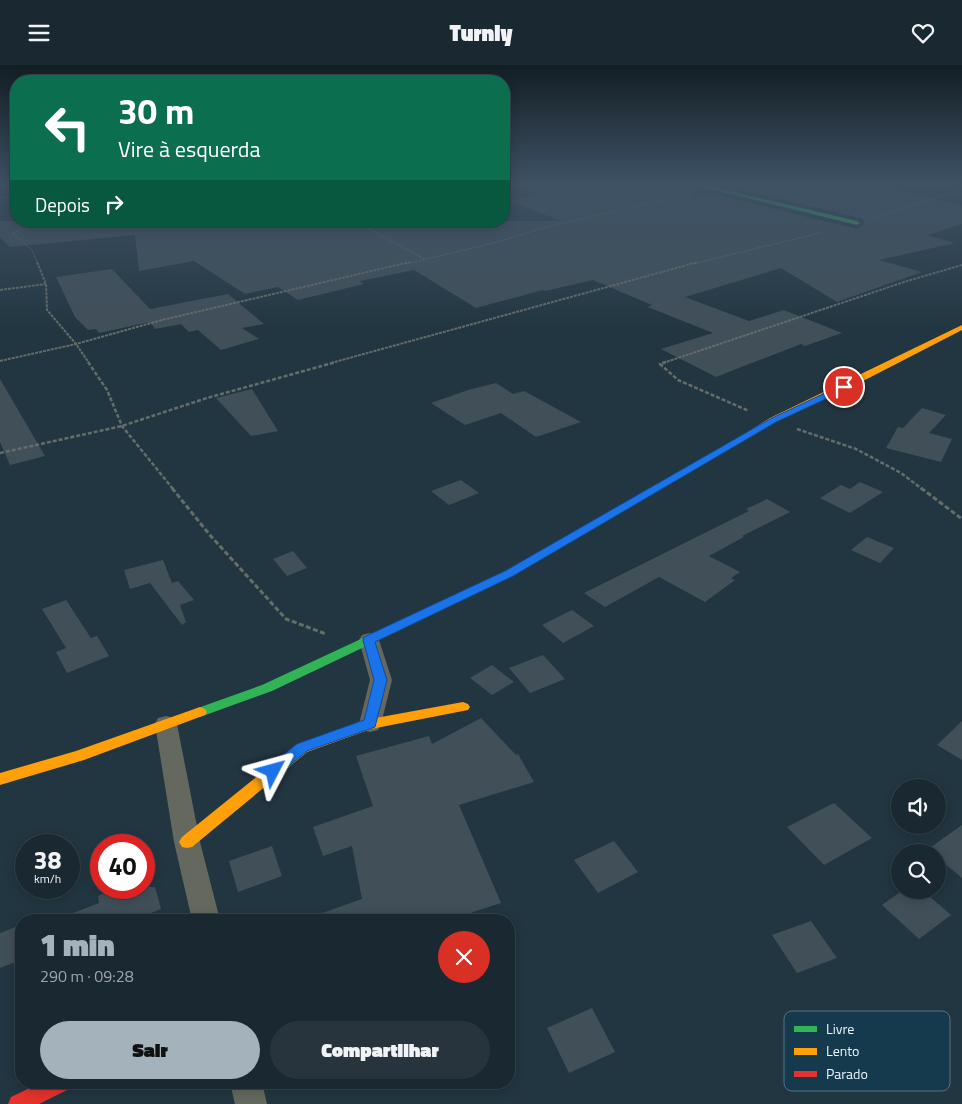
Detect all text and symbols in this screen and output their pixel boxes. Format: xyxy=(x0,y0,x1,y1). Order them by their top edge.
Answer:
text: Turnly xyxy=(450,16,512,50)
icon: menu xyxy=(25,19,53,47)
icon: heart xyxy=(909,19,937,47)
text: 30 m xyxy=(118,84,194,138)
icon: left xyxy=(35,95,100,160)
text: Vire à esquerda xyxy=(118,132,261,166)
text: Depois xyxy=(35,190,90,219)
icon: right xyxy=(100,190,128,218)
pin xyxy=(823,366,865,408)
icon: arrive xyxy=(830,373,858,401)
position arrow xyxy=(246,744,298,796)
map controls xyxy=(891,779,946,899)
button: sound xyxy=(891,779,946,834)
speed limit sign: 40 xyxy=(90,834,155,899)
text: 38 xyxy=(33,841,62,879)
button: search xyxy=(891,844,946,899)
text: km/h xyxy=(34,869,61,888)
text: 1 min xyxy=(40,922,115,968)
button: close xyxy=(438,931,490,983)
text: 290 m · 09:28 xyxy=(40,964,134,988)
legend xyxy=(784,1011,950,1091)
text: Livre xyxy=(826,1018,854,1039)
button: Sair xyxy=(40,1021,260,1079)
button: Compartilhar xyxy=(270,1021,490,1079)
text: Lento xyxy=(826,1040,860,1061)
text: Parado xyxy=(826,1063,868,1084)

